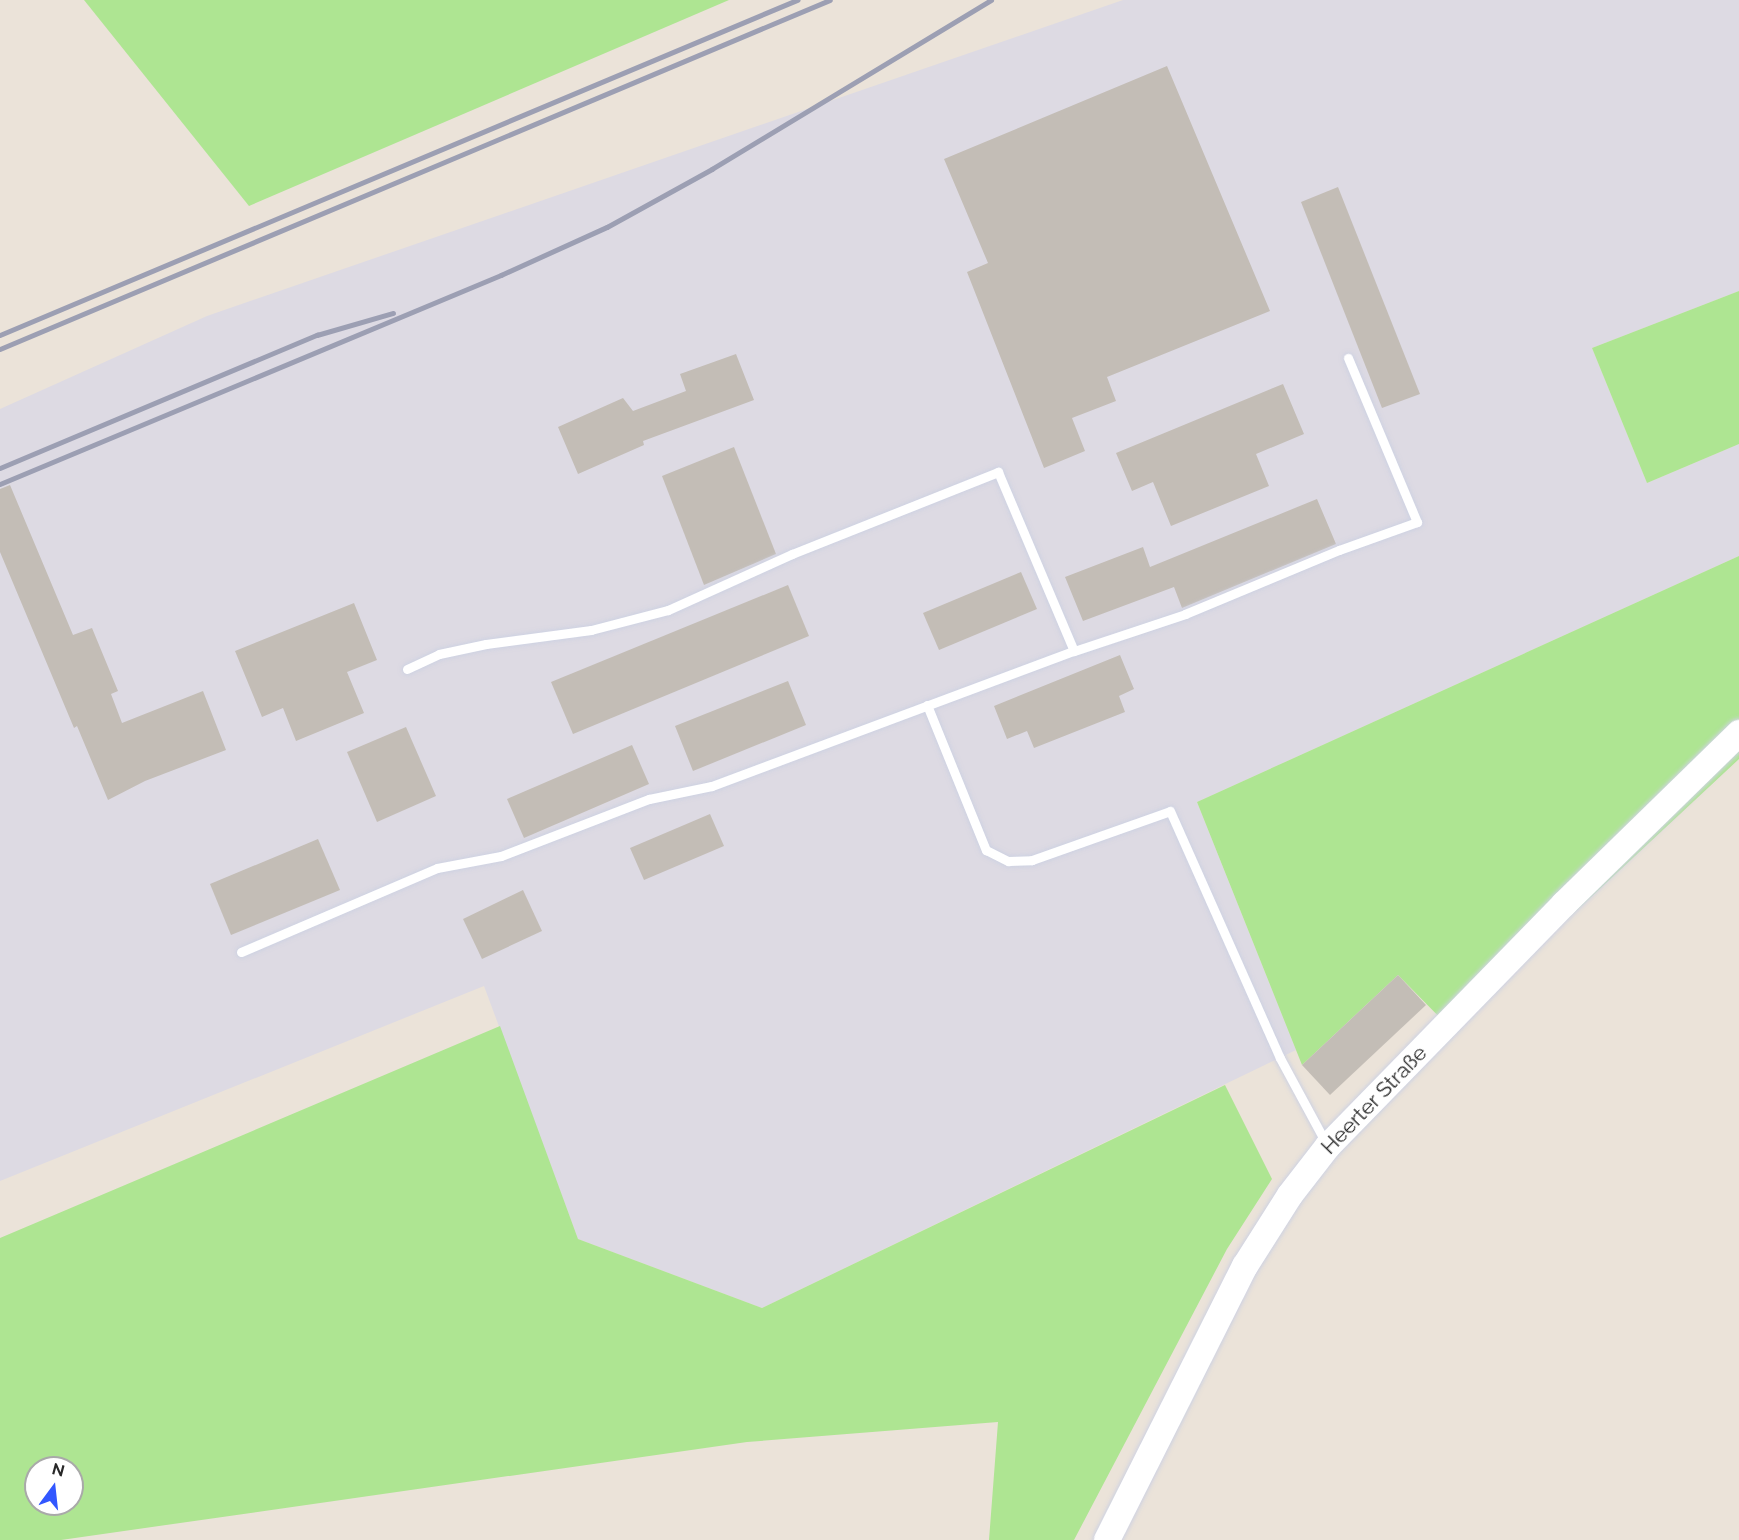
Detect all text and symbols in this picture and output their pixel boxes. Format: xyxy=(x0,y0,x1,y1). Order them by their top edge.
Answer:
street label: Heerter Straße xyxy=(1316,1040,1432,1160)
north arrow xyxy=(24,1456,84,1516)
text: N xyxy=(50,1459,67,1481)

